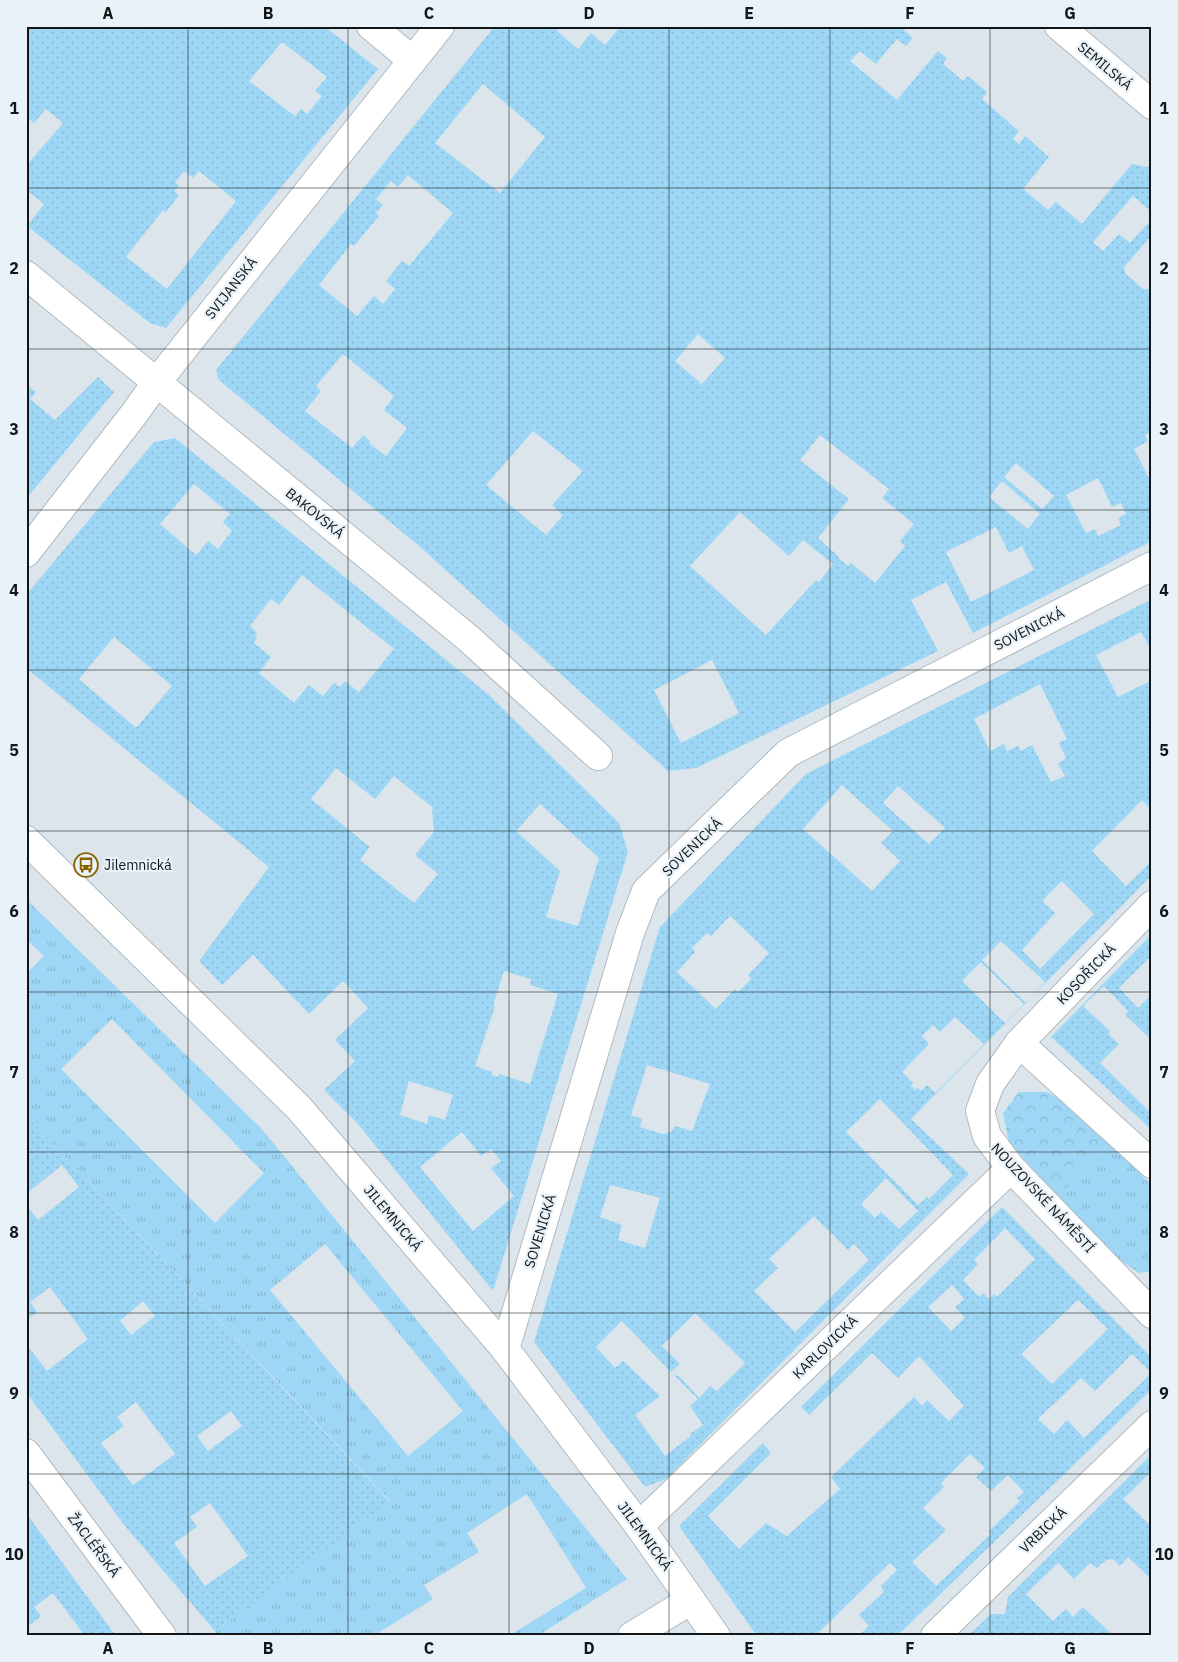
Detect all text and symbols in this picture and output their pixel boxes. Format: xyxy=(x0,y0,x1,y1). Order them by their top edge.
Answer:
text: A xyxy=(103,3,114,23)
text: B xyxy=(263,3,274,23)
text: C xyxy=(424,3,434,23)
text: D xyxy=(583,3,595,23)
text: E xyxy=(744,3,754,23)
text: F xyxy=(905,3,915,23)
text: G xyxy=(1064,3,1076,23)
street label: SEMILSKÁ xyxy=(1074,37,1137,94)
text: 1 xyxy=(9,98,19,118)
text: 1 xyxy=(1159,98,1169,118)
street label: SVIJANSKÁ xyxy=(200,253,261,323)
text: 2 xyxy=(9,258,19,278)
text: 2 xyxy=(1159,258,1169,278)
text: 3 xyxy=(9,419,19,439)
text: 3 xyxy=(1159,419,1169,439)
street label: BAKOVSKÁ xyxy=(282,483,349,542)
text: 4 xyxy=(9,580,19,600)
text: 4 xyxy=(1159,580,1169,600)
street label: SOVENICKÁ xyxy=(990,603,1067,654)
text: 5 xyxy=(9,740,19,760)
text: 5 xyxy=(1159,740,1169,760)
street label: SOVENICKÁ xyxy=(657,813,726,880)
bus stop icon: Jilemnická xyxy=(73,852,99,878)
place label: Jilemnická xyxy=(104,856,172,874)
text: 6 xyxy=(9,901,19,921)
text: 6 xyxy=(1159,901,1169,921)
street label: KOSOŘICKÁ xyxy=(1052,939,1119,1008)
text: 7 xyxy=(9,1062,19,1082)
text: 7 xyxy=(1159,1062,1169,1082)
street label: NOUZOVSKÉ NÁMĚSTÍ xyxy=(987,1139,1099,1257)
street label: JILEMNICKÁ xyxy=(360,1180,427,1255)
street label: SOVENICKÁ xyxy=(519,1191,560,1270)
text: 8 xyxy=(9,1222,19,1242)
text: 8 xyxy=(1159,1222,1169,1242)
street label: KARLOVICKÁ xyxy=(788,1311,861,1383)
text: 9 xyxy=(9,1383,19,1403)
text: 9 xyxy=(1159,1383,1169,1403)
street label: JILEMNICKÁ xyxy=(614,1497,677,1574)
street label: VRBICKÁ xyxy=(1015,1502,1070,1557)
street label: ŽACLÉŘSKÁ xyxy=(64,1509,125,1581)
text: 10 xyxy=(4,1544,24,1564)
text: 10 xyxy=(1154,1544,1174,1564)
text: A xyxy=(103,1638,114,1658)
text: B xyxy=(263,1638,274,1658)
text: C xyxy=(424,1638,434,1658)
text: D xyxy=(583,1638,595,1658)
text: E xyxy=(744,1638,754,1658)
text: F xyxy=(905,1638,915,1658)
text: G xyxy=(1064,1638,1076,1658)

